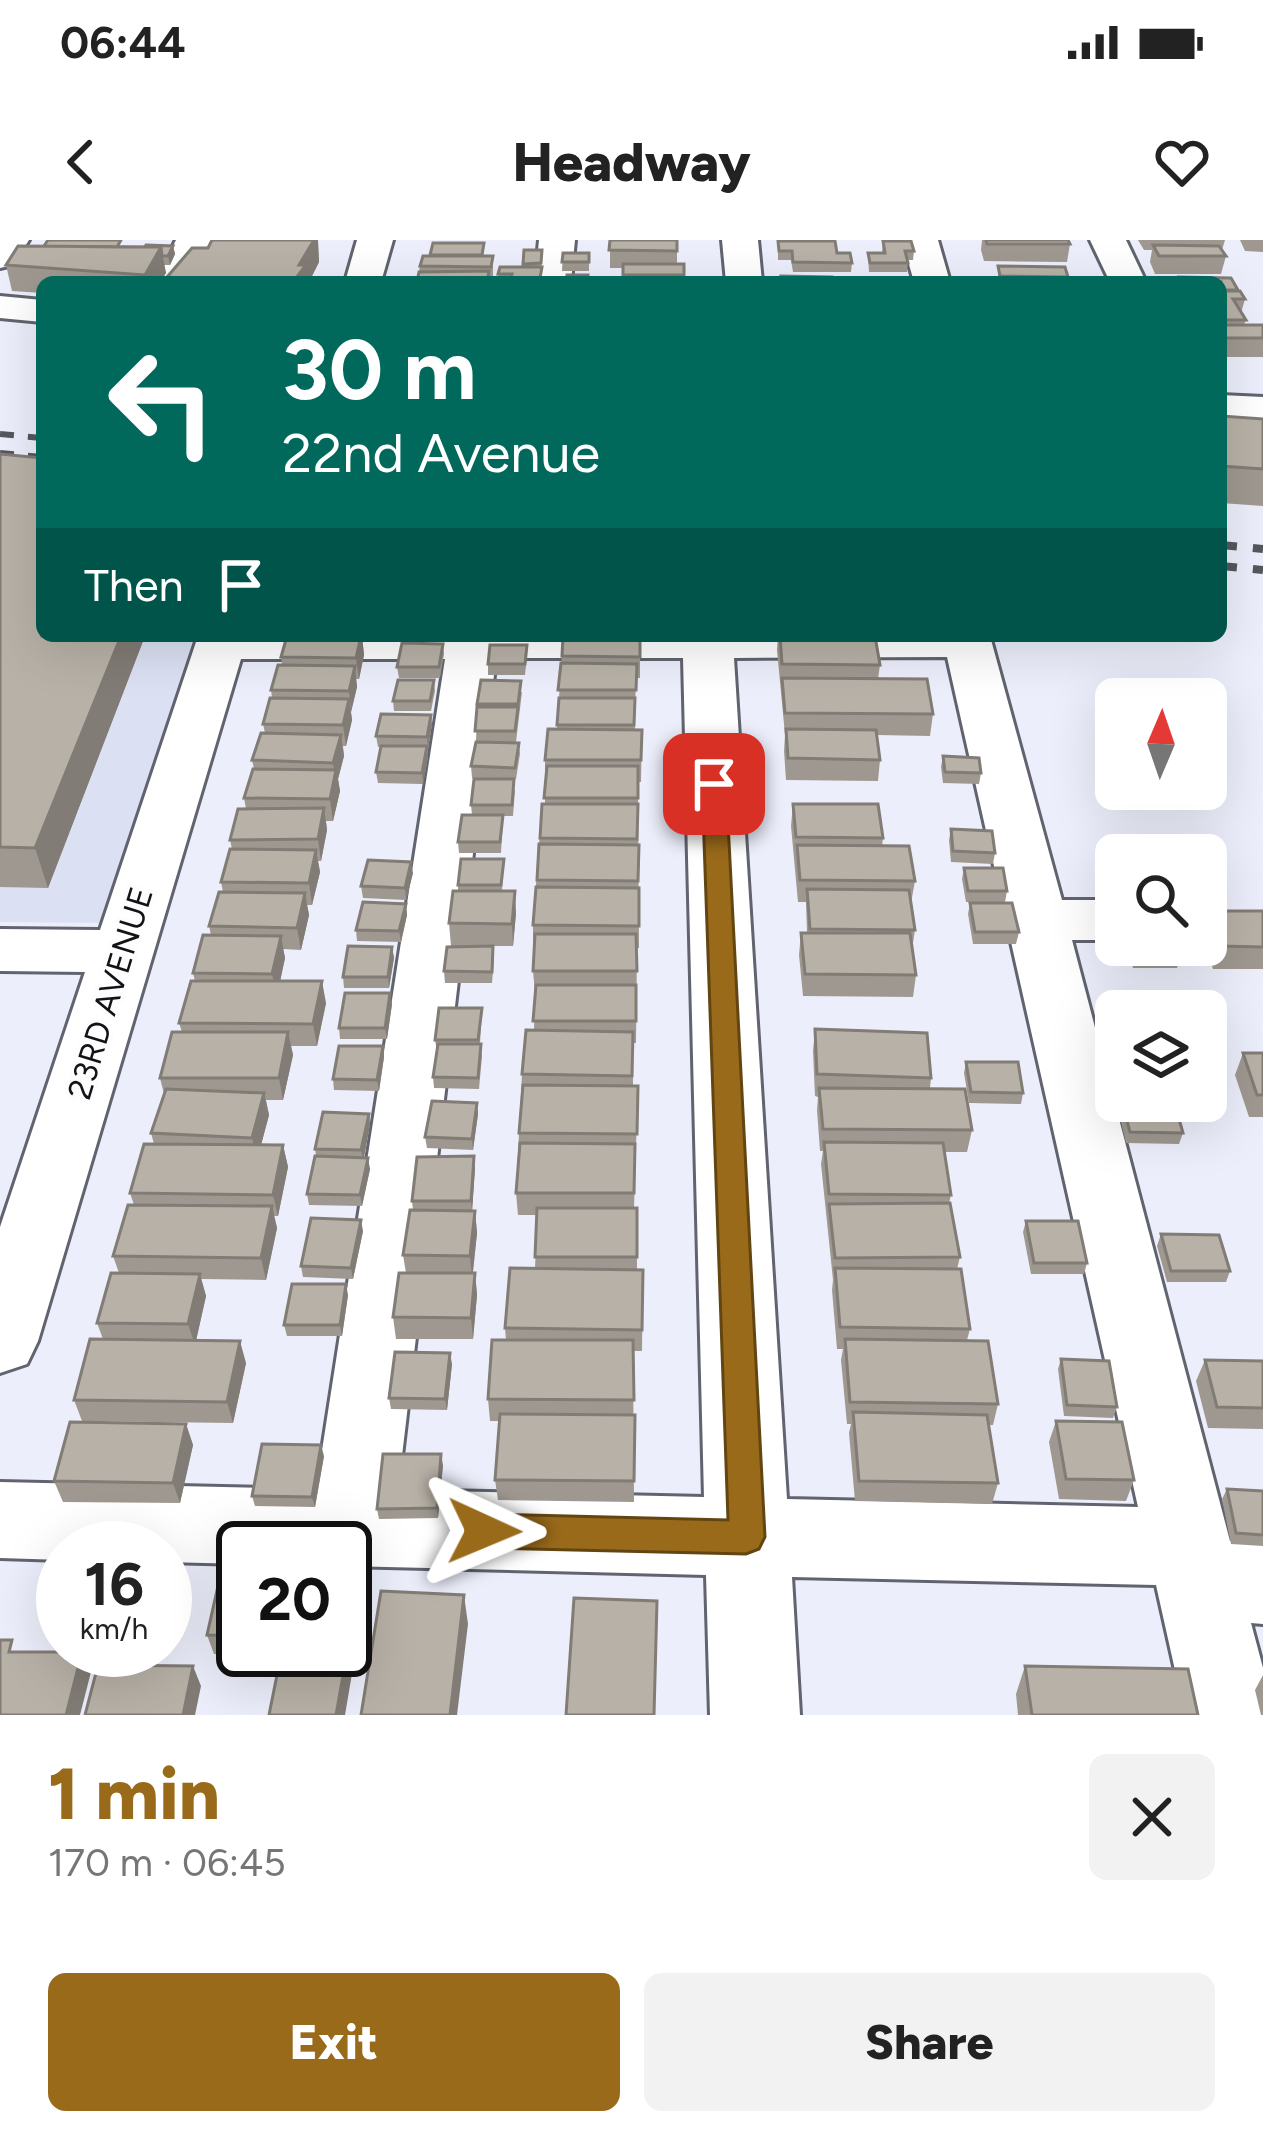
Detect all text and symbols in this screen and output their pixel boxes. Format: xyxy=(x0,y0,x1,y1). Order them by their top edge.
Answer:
text: 06:44 xyxy=(60,15,186,69)
icon: back xyxy=(48,129,114,195)
icon: heart xyxy=(1149,129,1215,195)
text: Headway xyxy=(512,130,751,195)
text: 30 m xyxy=(282,319,476,420)
icon: left xyxy=(84,324,240,480)
text: 22nd Avenue xyxy=(282,421,600,486)
icon: arrive xyxy=(208,552,274,618)
text: Then xyxy=(84,558,184,612)
north arrow xyxy=(1095,678,1227,810)
map controls xyxy=(1095,678,1227,1122)
pin xyxy=(663,733,765,835)
icon: arrive xyxy=(681,751,747,817)
button: search xyxy=(1095,834,1227,966)
street label: 23RD AVENUE xyxy=(59,882,161,1104)
button: layers xyxy=(1095,990,1227,1122)
position arrow xyxy=(421,1468,547,1594)
speed limit sign: 20 xyxy=(216,1521,372,1677)
text: 16 xyxy=(84,1548,144,1620)
text: km/h xyxy=(80,1610,148,1647)
text: 1 min xyxy=(48,1751,220,1837)
button: close xyxy=(1089,1754,1215,1880)
text: 170 m · 06:45 xyxy=(48,1839,286,1886)
button: Exit xyxy=(48,1973,620,2111)
button: Share xyxy=(644,1973,1215,2111)

